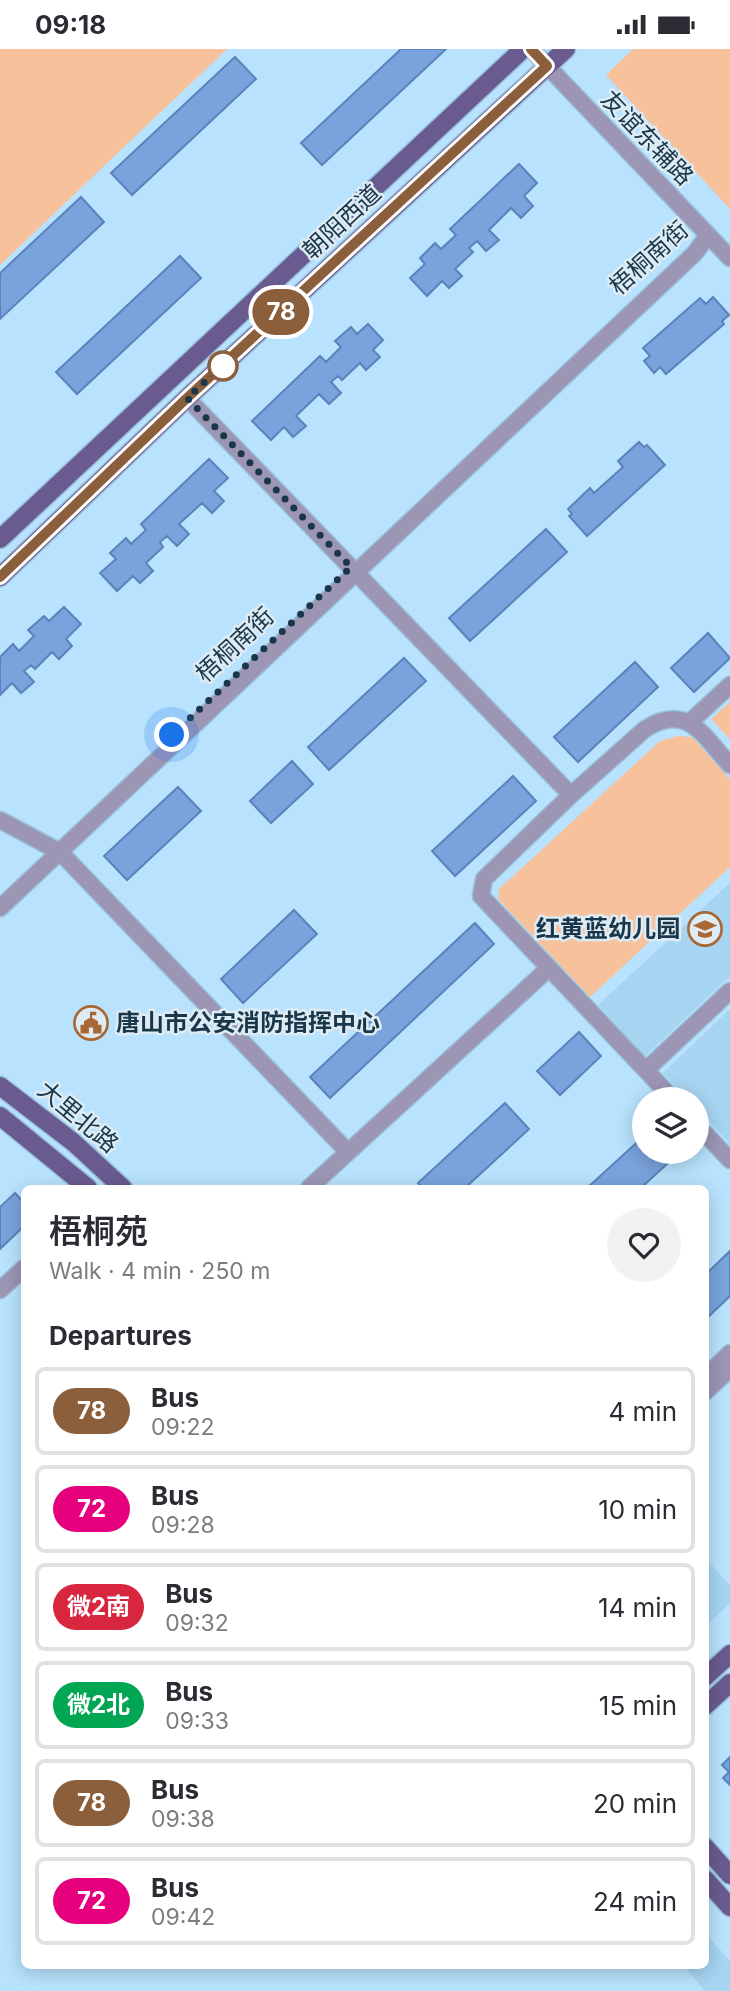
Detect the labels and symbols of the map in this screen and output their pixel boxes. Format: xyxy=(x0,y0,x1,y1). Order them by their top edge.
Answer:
street label: 友谊东辅路 xyxy=(595,84,699,191)
street label: 朝阳西道 xyxy=(297,178,387,265)
street label: 梧桐南街 xyxy=(603,215,694,301)
line badge: 78 xyxy=(250,289,312,335)
unlabelled marker xyxy=(208,351,238,381)
street label: 梧桐南街 xyxy=(190,601,280,688)
your location xyxy=(154,717,189,752)
school or university icon: 红黄蓝幼儿园 xyxy=(686,910,724,948)
place label: 红黄蓝幼儿园 xyxy=(536,914,680,943)
public building icon: 唐山市公安消防指挥中心 xyxy=(72,1004,110,1042)
place label: 唐山市公安消防指挥中心 xyxy=(116,1008,380,1037)
street label: 大里北路 xyxy=(32,1075,124,1159)

